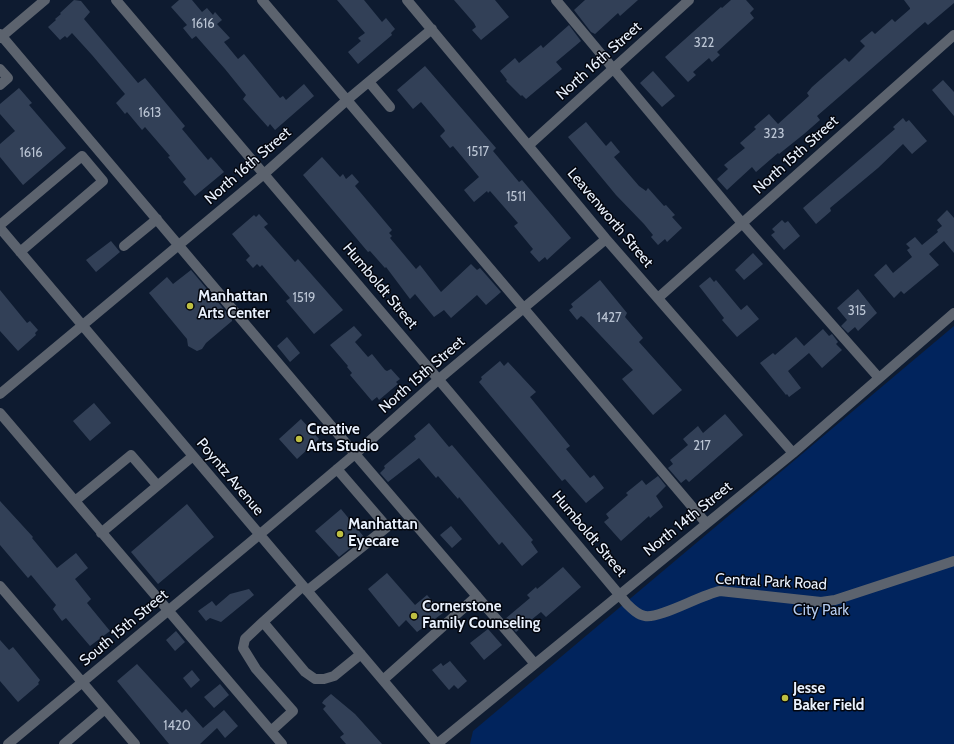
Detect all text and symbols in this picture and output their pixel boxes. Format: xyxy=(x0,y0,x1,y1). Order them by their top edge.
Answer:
house number: 1616 xyxy=(191,16,215,32)
street label: North 16th Street xyxy=(553,18,645,104)
house number: 322 xyxy=(694,35,714,51)
house number: 1613 xyxy=(139,105,161,121)
street label: North 15th Street xyxy=(750,112,842,198)
street label: North 16th Street xyxy=(201,124,295,208)
house number: 323 xyxy=(764,126,784,142)
house number: 1517 xyxy=(467,144,489,160)
house number: 1616 xyxy=(19,145,43,161)
street label: Leavenworth Street xyxy=(563,165,657,271)
house number: 1511 xyxy=(506,189,526,205)
street label: Humboldt Street xyxy=(339,239,421,333)
place label: Manhattan Arts Center xyxy=(198,288,270,323)
house number: 1519 xyxy=(293,290,315,306)
marker: Manhattan Arts Center xyxy=(185,301,195,311)
house number: 315 xyxy=(848,303,866,319)
house number: 1427 xyxy=(596,310,622,326)
street label: North 15th Street xyxy=(375,333,469,417)
place label: Creative Arts Studio xyxy=(307,421,379,456)
marker: Creative Arts Studio xyxy=(294,434,304,444)
street label: Poyntz Avenue xyxy=(192,435,268,519)
house number: 217 xyxy=(693,438,711,454)
street label: North 14th Street xyxy=(640,478,736,560)
street label: Humboldt Street xyxy=(548,487,630,581)
place label: Manhattan Eyecare xyxy=(348,516,418,551)
marker: Manhattan Eyecare xyxy=(335,529,345,539)
street label: Central Park Road xyxy=(715,570,827,594)
street label: South 15th Street xyxy=(76,586,172,670)
place label: Cornerstone Family Counseling xyxy=(422,598,540,633)
park label: City Park xyxy=(793,602,849,620)
marker: Cornerstone Family Counseling xyxy=(409,611,419,621)
place label: Jesse Baker Field xyxy=(793,680,864,715)
marker: Jesse Baker Field xyxy=(780,693,790,703)
house number: 1420 xyxy=(163,718,191,734)

